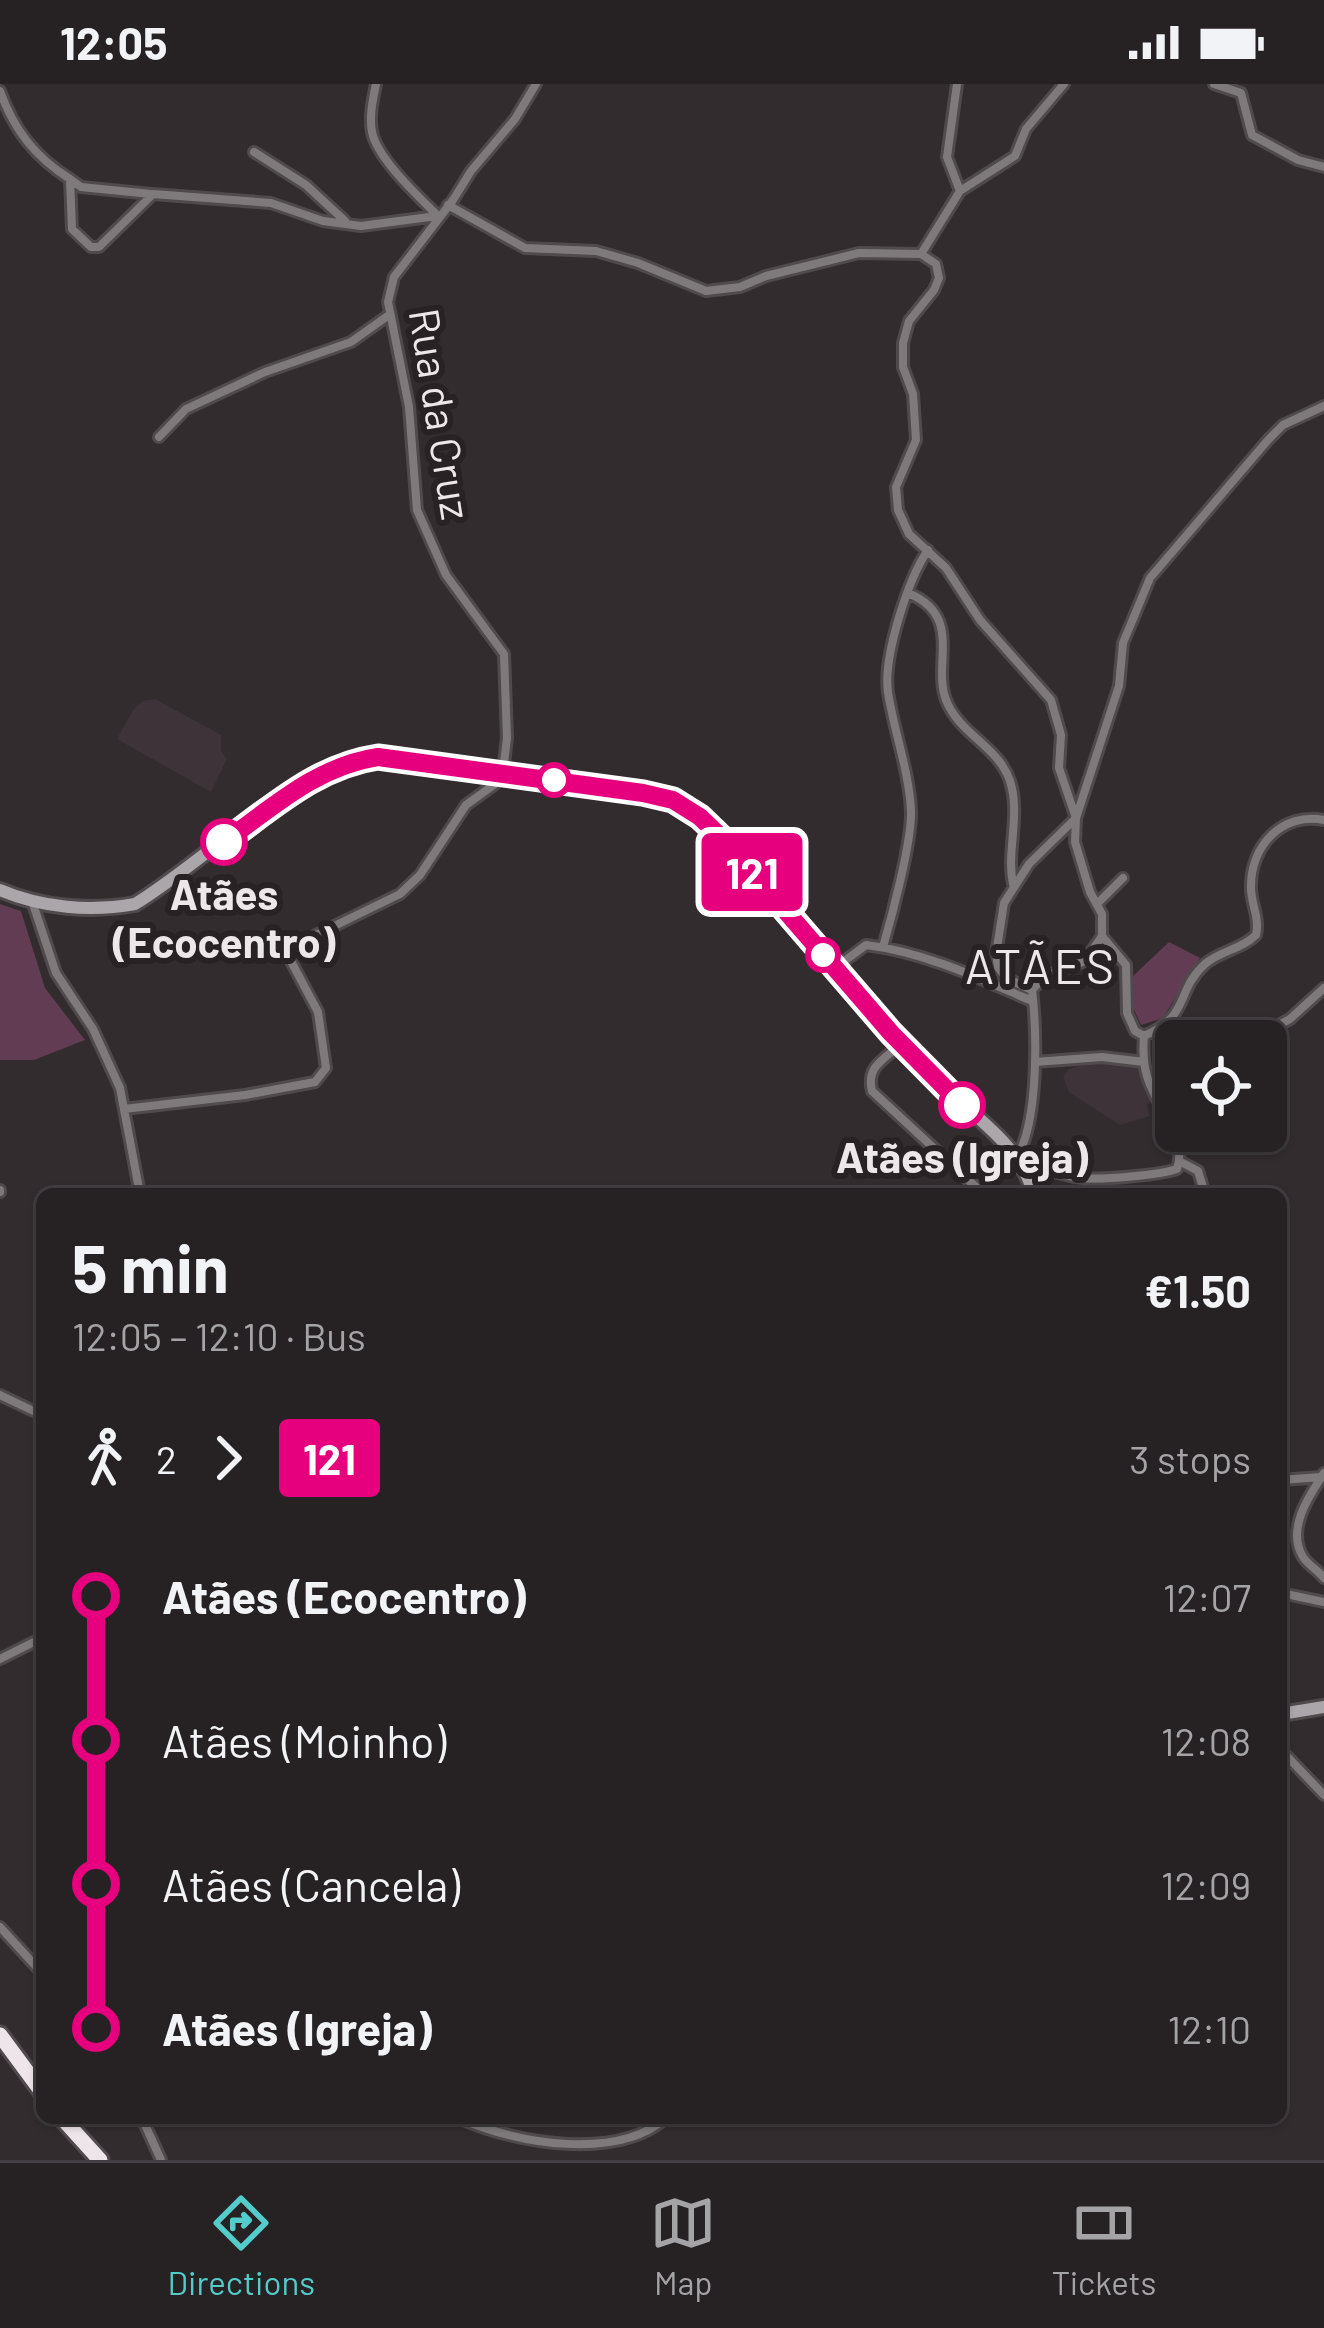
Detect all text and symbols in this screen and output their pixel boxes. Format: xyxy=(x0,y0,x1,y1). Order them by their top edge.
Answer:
text: 12:05 xyxy=(60,15,167,69)
street label: Rua da Cruz xyxy=(401,305,483,523)
unlabelled marker xyxy=(538,764,570,796)
marker: Atães (Ecocentro) xyxy=(202,820,246,864)
line badge: 121 xyxy=(683,833,821,911)
text: 121 xyxy=(725,847,779,897)
place label: Atães (Ecocentro) xyxy=(112,868,336,966)
district label: ATÃES xyxy=(965,936,1117,994)
unlabelled marker xyxy=(807,939,839,971)
map controls xyxy=(1155,1020,1287,1152)
button: locate xyxy=(1155,1020,1287,1152)
marker: Atães (Igreja) xyxy=(940,1083,984,1127)
place label: Atães (Igreja) xyxy=(836,1131,1088,1182)
text: 5 min xyxy=(72,1227,229,1306)
text: €1.50 xyxy=(1144,1263,1251,1317)
text: 12:05 – 12:10 · Bus xyxy=(72,1312,366,1359)
icon: walk xyxy=(72,1425,138,1491)
icon: forward xyxy=(195,1425,261,1491)
text: 121 xyxy=(303,1433,356,1483)
text: 2 xyxy=(156,1435,177,1482)
text: 3 stops xyxy=(1129,1435,1251,1482)
text: Atães (Ecocentro) xyxy=(162,1569,526,1623)
text: 12:07 xyxy=(1163,1573,1251,1620)
text: Atães (Moinho) xyxy=(162,1713,446,1767)
text: 12:08 xyxy=(1161,1717,1251,1764)
text: Atães (Cancela) xyxy=(162,1857,460,1911)
text: 12:09 xyxy=(1161,1861,1251,1908)
text: Atães (Igreja) xyxy=(162,2001,432,2055)
text: 12:10 xyxy=(1168,2005,1251,2052)
tab: Directions xyxy=(168,2190,315,2302)
tab: Map xyxy=(650,2190,716,2302)
tab: Tickets xyxy=(1051,2190,1156,2302)

